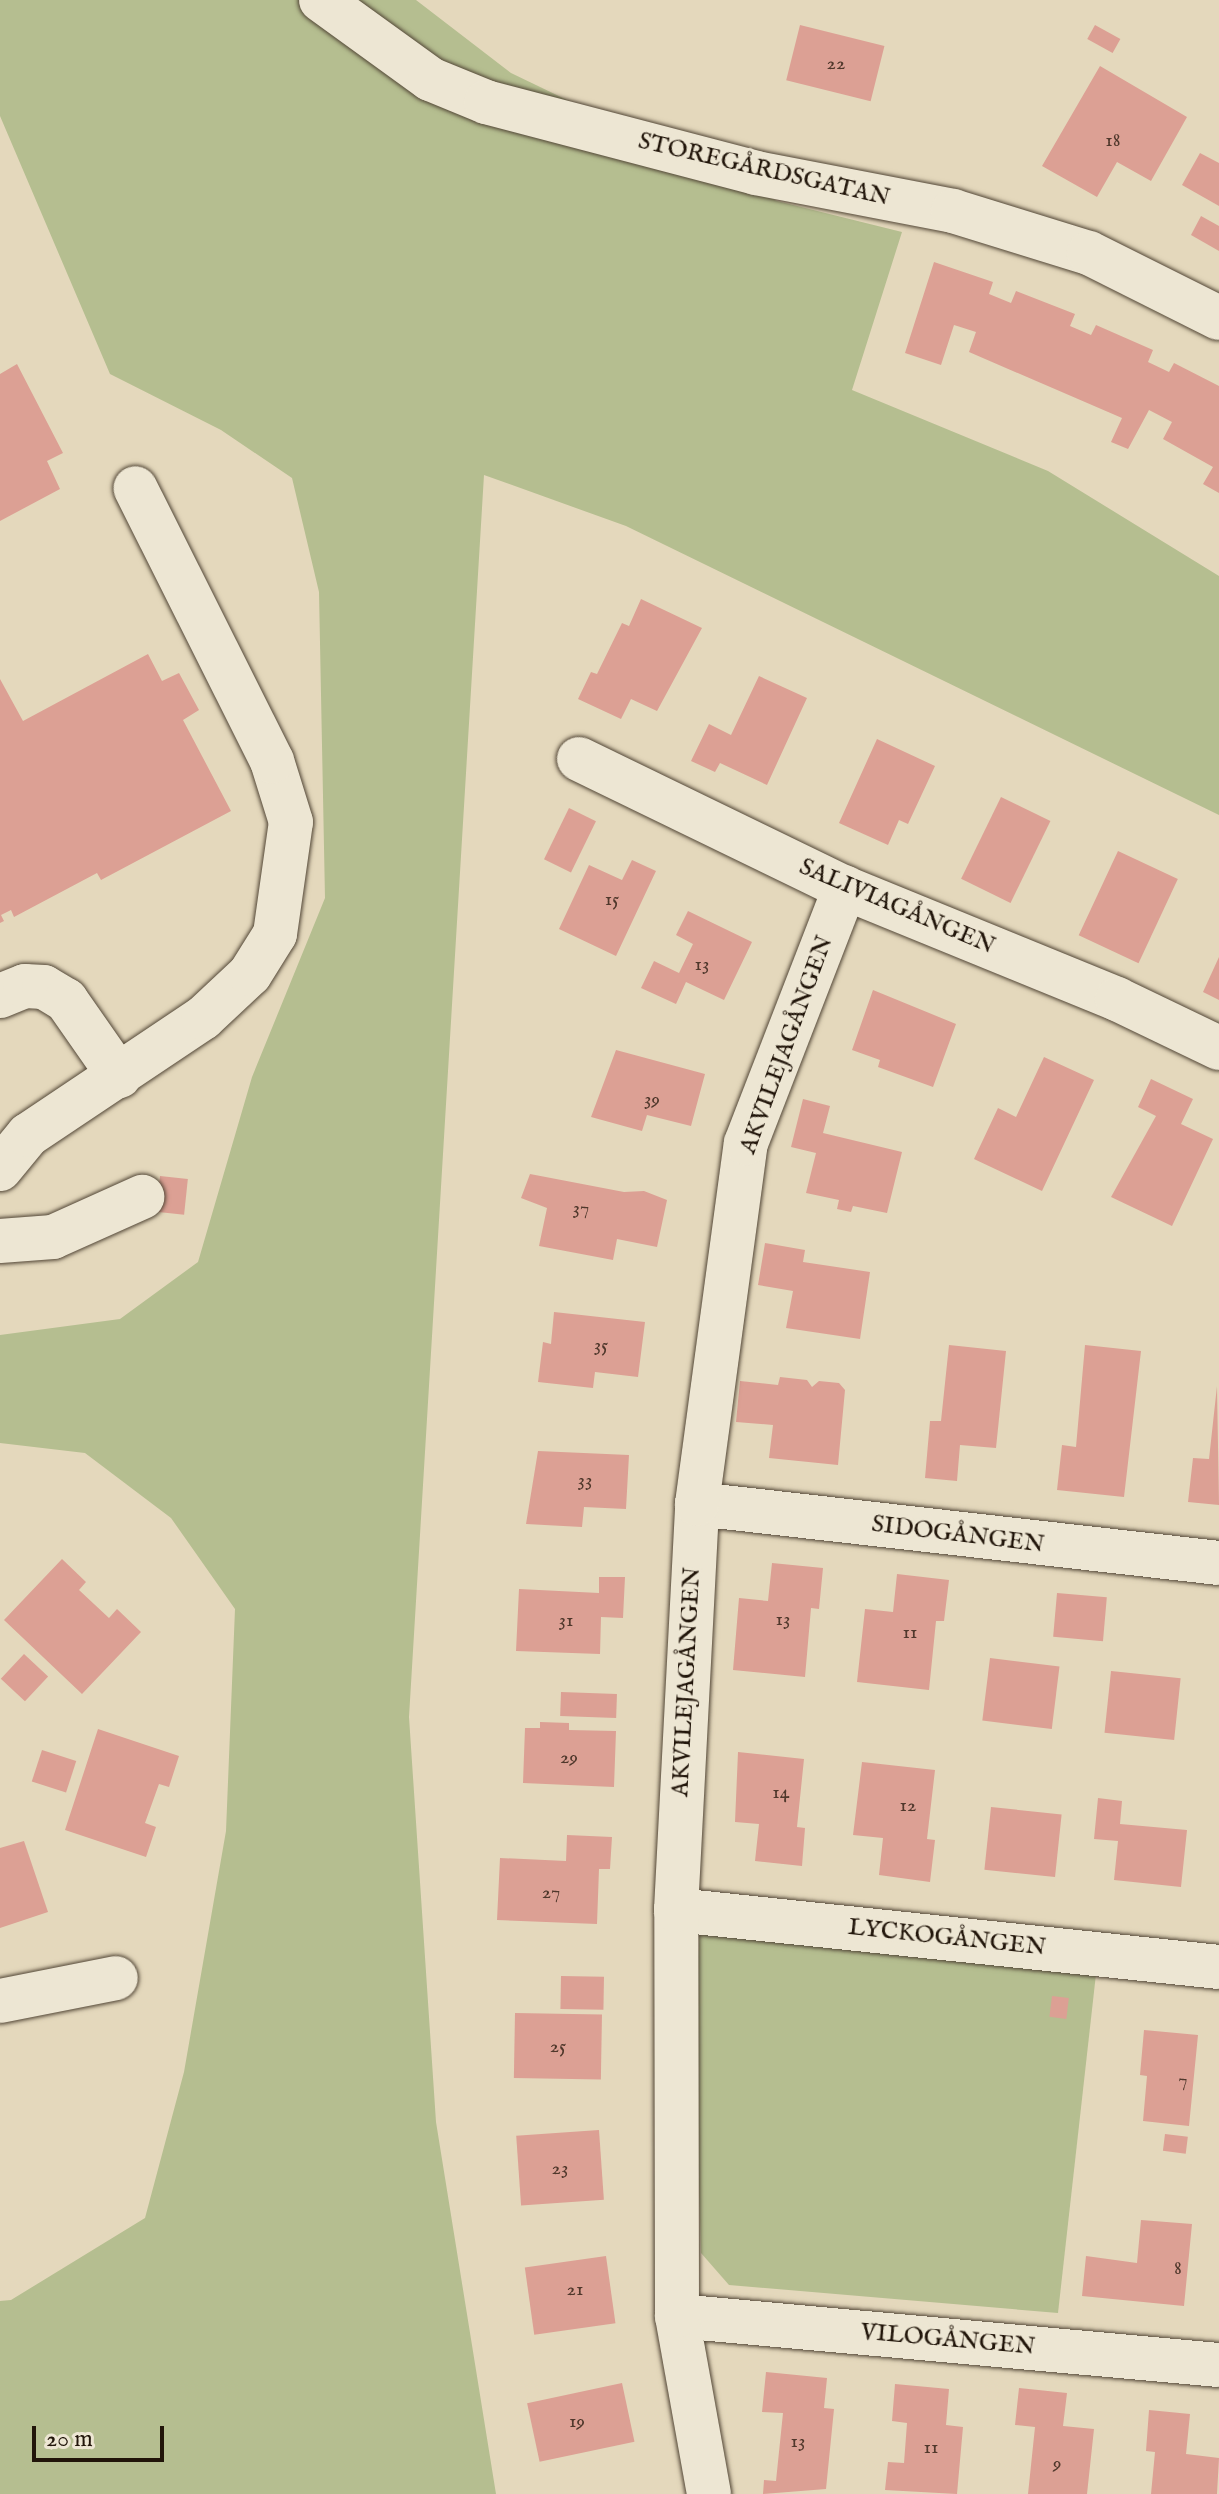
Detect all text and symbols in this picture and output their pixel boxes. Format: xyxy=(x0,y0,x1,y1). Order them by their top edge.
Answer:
house number: 22 xyxy=(827,51,845,75)
street label: STOREGÅRDSGATAN xyxy=(635,127,893,213)
house number: 18 xyxy=(1105,128,1121,152)
street label: SALIVIAGÅNGEN xyxy=(795,853,999,961)
house number: 15 xyxy=(605,887,619,911)
street label: AKVILEJAGÅNGEN xyxy=(734,932,840,1158)
house number: 13 xyxy=(695,952,709,976)
house number: 39 xyxy=(644,1087,660,1111)
house number: 37 xyxy=(573,1196,589,1220)
house number: 35 xyxy=(594,1333,608,1357)
house number: 33 xyxy=(578,1468,592,1492)
street label: SIDOGÅNGEN xyxy=(870,1510,1046,1560)
street label: AKVILEJAGÅNGEN xyxy=(667,1566,707,1798)
house number: 13 xyxy=(776,1607,790,1631)
house number: 31 xyxy=(559,1608,573,1632)
house number: 11 xyxy=(903,1620,917,1644)
house number: 29 xyxy=(560,1745,578,1769)
house number: 14 xyxy=(772,1780,790,1804)
house number: 12 xyxy=(900,1793,916,1817)
house number: 27 xyxy=(542,1880,560,1904)
street label: LYCKOGÅNGEN xyxy=(847,1913,1047,1963)
house number: 25 xyxy=(550,2034,566,2058)
house number: 7 xyxy=(1178,2068,1188,2092)
house number: 23 xyxy=(552,2156,568,2180)
house number: 8 xyxy=(1174,2256,1182,2280)
house number: 21 xyxy=(567,2277,583,2301)
street label: VILOGÅNGEN xyxy=(860,2318,1036,2362)
house number: 19 xyxy=(569,2409,585,2433)
scale bar xyxy=(36,2410,168,2460)
text: 20 m xyxy=(46,2424,93,2455)
house number: 13 xyxy=(791,2429,805,2453)
house number: 11 xyxy=(924,2435,938,2459)
house number: 9 xyxy=(1053,2451,1061,2475)

